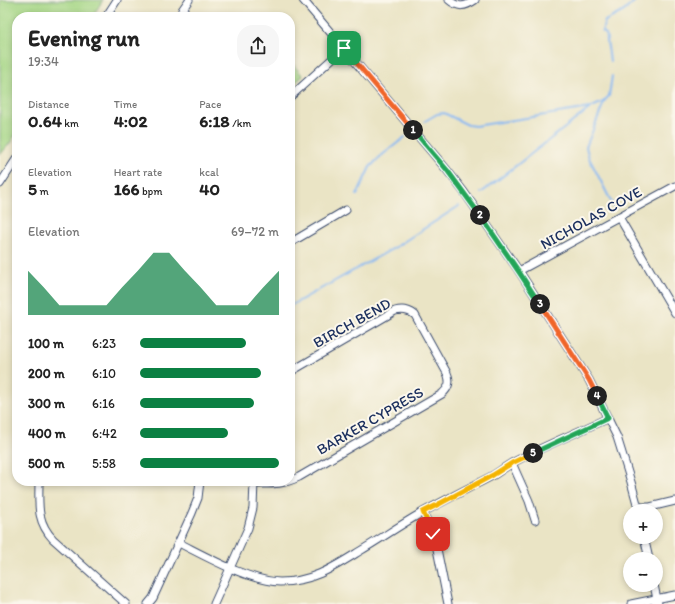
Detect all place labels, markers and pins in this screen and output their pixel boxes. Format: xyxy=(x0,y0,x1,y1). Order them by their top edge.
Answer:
pin xyxy=(327,31,361,65)
pin: 1 xyxy=(403,120,423,140)
pin: 2 xyxy=(470,205,490,225)
pin: 3 xyxy=(530,294,550,314)
pin: 4 xyxy=(587,386,607,406)
pin: 5 xyxy=(523,443,543,463)
pin xyxy=(416,517,450,551)

